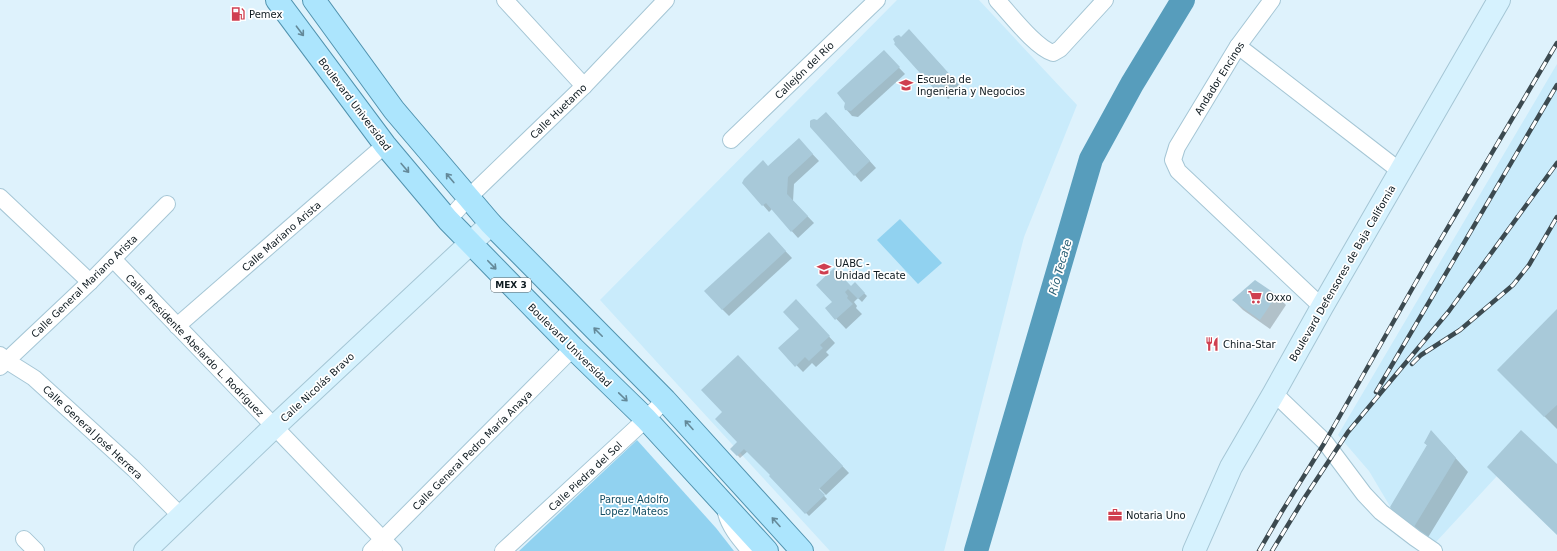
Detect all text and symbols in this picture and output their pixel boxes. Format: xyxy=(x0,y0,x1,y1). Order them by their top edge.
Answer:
fuel station icon: Pemex xyxy=(230,6,246,22)
place label: Pemex xyxy=(249,9,283,20)
one-way arrow xyxy=(296,26,305,37)
street label: Callejón del Río xyxy=(773,39,836,101)
street label: Andador Encinos xyxy=(1192,40,1246,117)
street label: Boulevard Universidad xyxy=(316,56,393,153)
place label: Escuela de Ingenieria y Negocios xyxy=(917,74,1025,97)
school or university icon: Escuela de Ingenieria y Negocios xyxy=(898,77,914,93)
street label: Calle Huetamo xyxy=(528,82,589,141)
one-way arrow xyxy=(400,163,409,174)
one-way arrow xyxy=(446,172,455,183)
street label: Boulevard Defensores de Baja California xyxy=(1287,183,1398,363)
street label: Calle Mariano Arista xyxy=(240,199,323,273)
street label: Calle General Mariano Arista xyxy=(29,233,140,340)
water label: Río Tecate xyxy=(1046,238,1075,296)
place label: UABC - Unidad Tecate xyxy=(835,258,906,281)
one-way arrow xyxy=(487,260,497,270)
school or university icon: UABC - Unidad Tecate xyxy=(816,261,832,277)
street label: Calle Presidente Abelardo L. Rodríguez xyxy=(123,272,266,419)
road number: MEX 3 xyxy=(491,278,531,292)
supermarket icon: Oxxo xyxy=(1247,289,1263,305)
place label: Oxxo xyxy=(1266,292,1292,303)
street label: Boulevard Universidad xyxy=(526,301,614,389)
one-way arrow xyxy=(593,327,603,337)
restaurant icon: China-Star xyxy=(1204,336,1220,352)
place label: China-Star xyxy=(1223,339,1277,350)
street label: Calle Nicolás Bravo xyxy=(278,351,356,424)
street label: Calle General José Herrera xyxy=(41,383,145,481)
street label: Calle General Pedro María Anaya xyxy=(410,388,534,512)
one-way arrow xyxy=(618,392,628,402)
one-way arrow xyxy=(684,420,693,431)
street label: Calle Piedra del Sol xyxy=(546,440,624,513)
park label: Parque Adolfo Lopez Mateos xyxy=(599,494,669,517)
office icon: Notaria Uno xyxy=(1107,507,1123,523)
place label: Notaria Uno xyxy=(1126,510,1186,521)
one-way arrow xyxy=(771,517,780,527)

